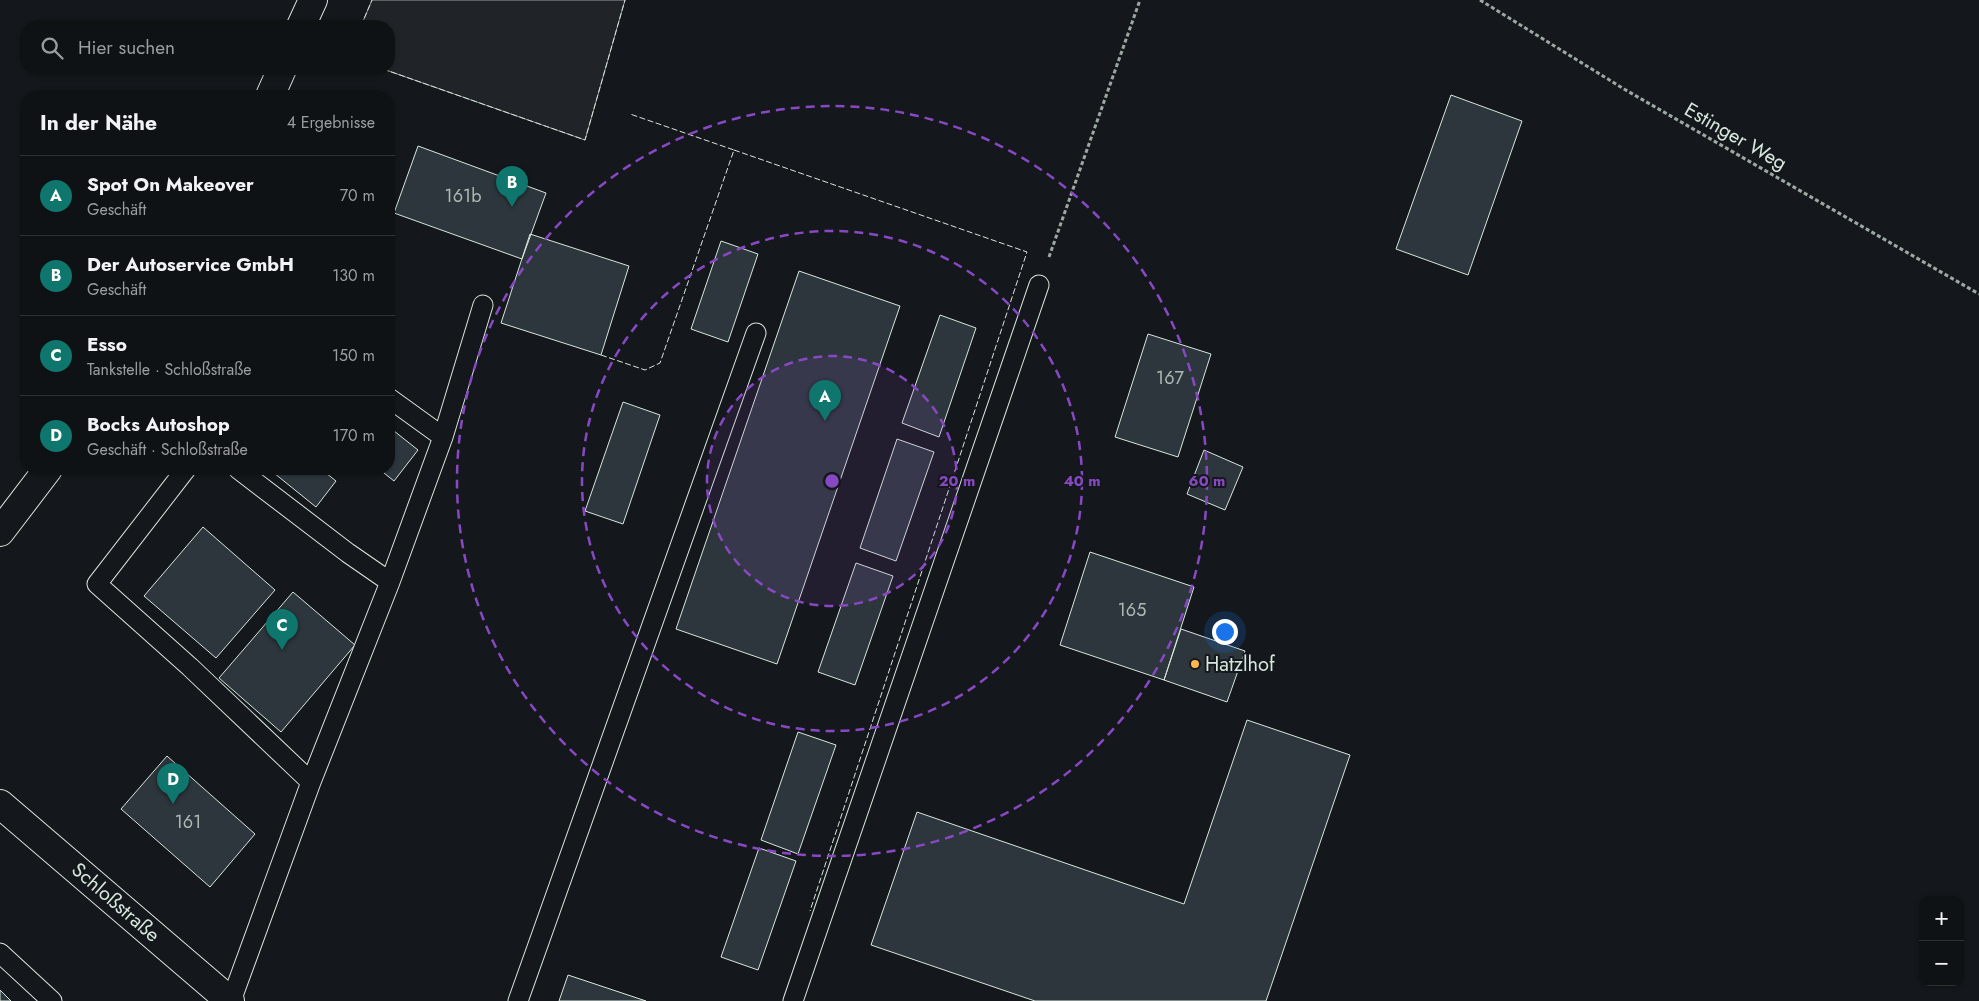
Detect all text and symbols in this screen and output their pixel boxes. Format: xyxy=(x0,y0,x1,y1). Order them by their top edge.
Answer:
search box xyxy=(20,20,395,75)
icon: search xyxy=(38,34,66,62)
text: Hier suchen xyxy=(78,34,175,61)
street label: Estinger Weg xyxy=(1679,95,1792,177)
text: In der Nähe xyxy=(40,108,157,138)
text: 4 Ergebnisse xyxy=(287,111,375,134)
pin: B xyxy=(496,166,528,207)
text: Spot On Makeover xyxy=(87,171,254,198)
house number: 161b xyxy=(445,183,481,209)
text: A xyxy=(50,184,62,207)
text: 70 m xyxy=(340,184,375,207)
text: Geschäft xyxy=(87,198,146,221)
text: Der Autoservice GmbH xyxy=(87,251,294,278)
text: B xyxy=(51,264,61,287)
text: 130 m xyxy=(332,264,375,287)
text: Geschäft xyxy=(87,278,146,301)
text: Esso xyxy=(87,331,127,358)
text: C xyxy=(50,344,62,367)
text: 150 m xyxy=(332,344,375,367)
text: Tankstelle · Schloßstraße xyxy=(87,358,252,381)
house number: 167 xyxy=(1156,365,1185,391)
pin: A xyxy=(809,380,841,421)
text: Bocks Autoshop xyxy=(87,411,230,438)
text: D xyxy=(50,424,62,447)
text: 170 m xyxy=(333,424,375,447)
text: Geschäft · Schloßstraße xyxy=(87,438,248,461)
text: 20 m xyxy=(939,470,975,492)
text: 40 m xyxy=(1063,470,1101,492)
text: 60 m xyxy=(1189,470,1225,492)
centre of rings xyxy=(823,472,841,490)
house number: 165 xyxy=(1118,597,1146,623)
pin: C xyxy=(266,609,298,650)
your location xyxy=(1212,619,1238,645)
place label: Hatzlhof xyxy=(1205,650,1276,679)
marker: Hatzlhof xyxy=(1189,658,1201,670)
pin: D xyxy=(157,763,189,804)
house number: 161 xyxy=(175,809,201,835)
street label: Schloßstraße xyxy=(65,856,166,949)
map controls xyxy=(1919,896,1964,986)
button: + xyxy=(1919,896,1964,941)
button: − xyxy=(1919,941,1964,986)

